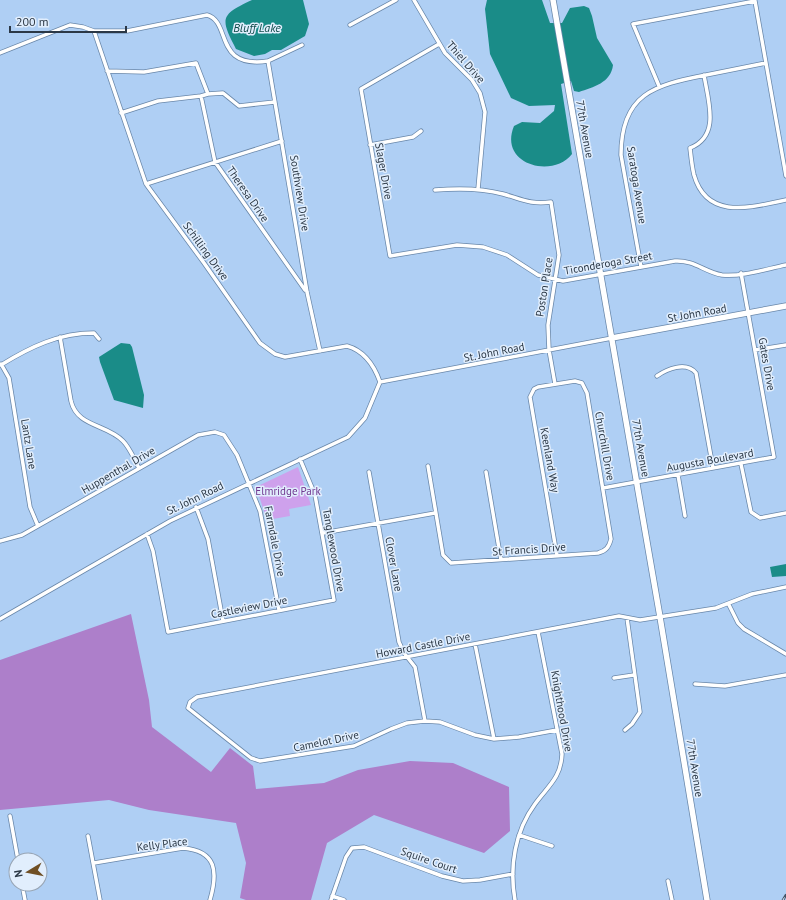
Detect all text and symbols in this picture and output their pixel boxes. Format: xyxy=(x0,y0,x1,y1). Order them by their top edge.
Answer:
scale bar xyxy=(10,8,126,34)
text: 200 m xyxy=(16,14,49,29)
water label: Bluff Lake xyxy=(233,20,281,35)
street label: Thiel Drive xyxy=(444,38,488,86)
street label: 77th Avenue xyxy=(573,99,597,159)
street label: Slager Drive xyxy=(372,142,396,201)
street label: Saratoga Avenue xyxy=(624,145,650,225)
street label: Southview Drive xyxy=(287,154,313,232)
street label: Theresa Drive xyxy=(224,163,273,225)
street label: Schilling Drive xyxy=(180,219,232,283)
street label: Ticonderoga Street xyxy=(563,248,653,278)
street label: Poston Place xyxy=(532,256,556,318)
street label: St John Road xyxy=(666,301,728,325)
street label: Gates Drive xyxy=(755,336,779,392)
street label: St. John Road xyxy=(462,339,526,365)
street label: Churchill Drive xyxy=(592,410,618,482)
street label: Lantz Lane xyxy=(18,418,40,471)
street label: 77th Avenue xyxy=(629,418,653,478)
street label: Keenland Way xyxy=(537,426,563,494)
street label: Huppenthal Drive xyxy=(79,443,158,497)
street label: Augusta Boulevard xyxy=(665,445,755,475)
street label: St. John Road xyxy=(164,478,226,518)
park label: Elmridge Park xyxy=(255,484,321,498)
street label: Farmdale Drive xyxy=(261,505,289,578)
street label: Tanglewood Drive xyxy=(320,507,348,593)
street label: Clover Lane xyxy=(382,536,406,593)
street label: St Francis Drive xyxy=(492,539,567,559)
street label: Castleview Drive xyxy=(210,593,289,621)
street label: Howard Castle Drive xyxy=(375,629,472,661)
street label: Knighthood Drive xyxy=(548,669,576,753)
street label: Camelot Drive xyxy=(292,727,360,755)
street label: 77th Avenue xyxy=(684,738,707,798)
street label: Kelly Place xyxy=(136,834,189,854)
street label: Squire Court xyxy=(399,844,459,876)
north arrow xyxy=(8,852,48,892)
text: N xyxy=(11,869,26,879)

